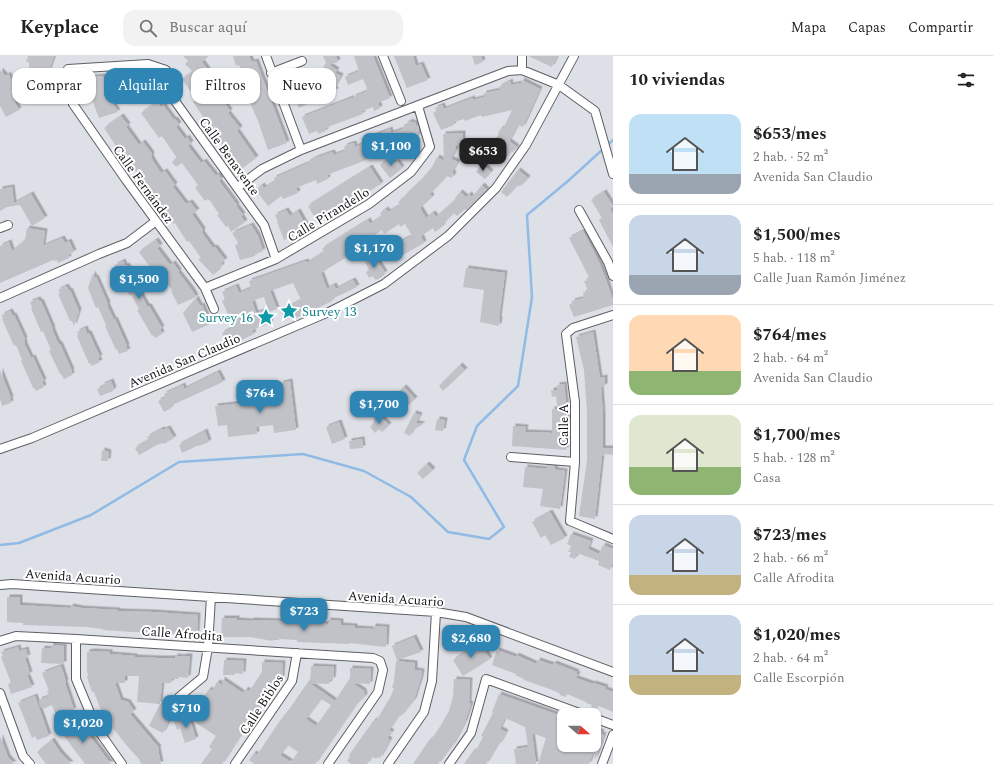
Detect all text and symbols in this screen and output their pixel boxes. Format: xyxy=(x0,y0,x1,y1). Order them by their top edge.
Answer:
search box xyxy=(123,10,403,46)
text: Keyplace xyxy=(20,13,99,42)
text: Buscar aquí xyxy=(169,16,247,39)
icon: search xyxy=(137,17,159,39)
text: Mapa xyxy=(791,17,826,38)
text: Capas xyxy=(848,17,886,38)
text: Compartir xyxy=(908,17,973,38)
text: 10 viviendas xyxy=(629,67,725,93)
chip: Comprar xyxy=(12,68,96,104)
chip: Alquilar xyxy=(104,68,183,104)
chip: Filtros xyxy=(191,68,260,104)
chip: Nuevo xyxy=(268,68,336,104)
icon: filters xyxy=(955,69,977,91)
street label: Calle Benavente xyxy=(194,113,265,200)
text: $653/mes xyxy=(753,121,827,147)
icon: home xyxy=(661,130,709,178)
pin: $1,100 xyxy=(358,133,424,167)
text: $1,100 xyxy=(371,136,411,156)
pin: $653 xyxy=(459,138,507,172)
street label: Calle Fernández xyxy=(108,141,179,228)
text: $653 xyxy=(468,141,498,161)
text: 2 hab. · 52 m² xyxy=(753,147,828,167)
text: Avenida San Claudio xyxy=(753,167,873,187)
street label: Calle Pirandello xyxy=(284,182,373,247)
text: $1,500/mes xyxy=(753,222,841,248)
icon: home xyxy=(661,231,709,279)
pin: $1,170 xyxy=(341,235,407,269)
text: $1,170 xyxy=(354,238,394,258)
text: 5 hab. · 118 m² xyxy=(753,248,835,268)
pin: $1,500 xyxy=(106,266,172,300)
text: Calle Juan Ramón Jiménez xyxy=(753,268,906,288)
text: $1,500 xyxy=(119,269,159,289)
place icon: Survey 13 xyxy=(279,301,299,321)
place label: Survey 13 xyxy=(302,302,357,322)
place icon: Survey 16 xyxy=(256,307,276,327)
place label: Survey 16 xyxy=(199,308,253,328)
text: $764/mes xyxy=(753,322,827,348)
street label: Avenida San Claudio xyxy=(125,328,243,394)
icon: home xyxy=(661,331,709,379)
text: 2 hab. · 64 m² xyxy=(753,348,828,368)
text: Avenida San Claudio xyxy=(753,368,873,388)
pin: $764 xyxy=(236,380,284,414)
text: $764 xyxy=(245,383,275,403)
pin: $1,700 xyxy=(346,391,412,425)
text: $1,700 xyxy=(359,394,399,414)
street label: Calle A xyxy=(554,403,574,446)
text: $1,700/mes xyxy=(753,422,841,448)
icon: home xyxy=(661,431,709,479)
text: 5 hab. · 128 m² xyxy=(753,448,835,468)
text: Casa xyxy=(753,468,781,488)
text: $723/mes xyxy=(753,522,827,548)
icon: home xyxy=(661,531,709,579)
text: 2 hab. · 66 m² xyxy=(753,548,828,568)
street label: Avenida Acuario xyxy=(24,564,121,590)
text: Calle Afrodita xyxy=(753,568,834,588)
street label: Avenida Acuario xyxy=(347,586,444,612)
pin: $723 xyxy=(280,598,328,632)
text: $723 xyxy=(289,601,319,621)
street label: Calle Afrodita xyxy=(141,621,224,647)
text: $1,020/mes xyxy=(753,622,841,648)
pin: $2,680 xyxy=(438,625,504,659)
text: $2,680 xyxy=(451,628,491,648)
icon: home xyxy=(661,631,709,679)
text: 2 hab. · 64 m² xyxy=(753,648,828,668)
text: Calle Escorpión xyxy=(753,668,844,688)
street label: Calle Biblos xyxy=(235,670,289,739)
pin: $710 xyxy=(162,695,210,729)
text: $710 xyxy=(171,698,201,718)
north arrow xyxy=(557,708,601,752)
map controls xyxy=(557,708,601,752)
pin: $1,020 xyxy=(50,710,116,744)
text: $1,020 xyxy=(63,713,103,733)

